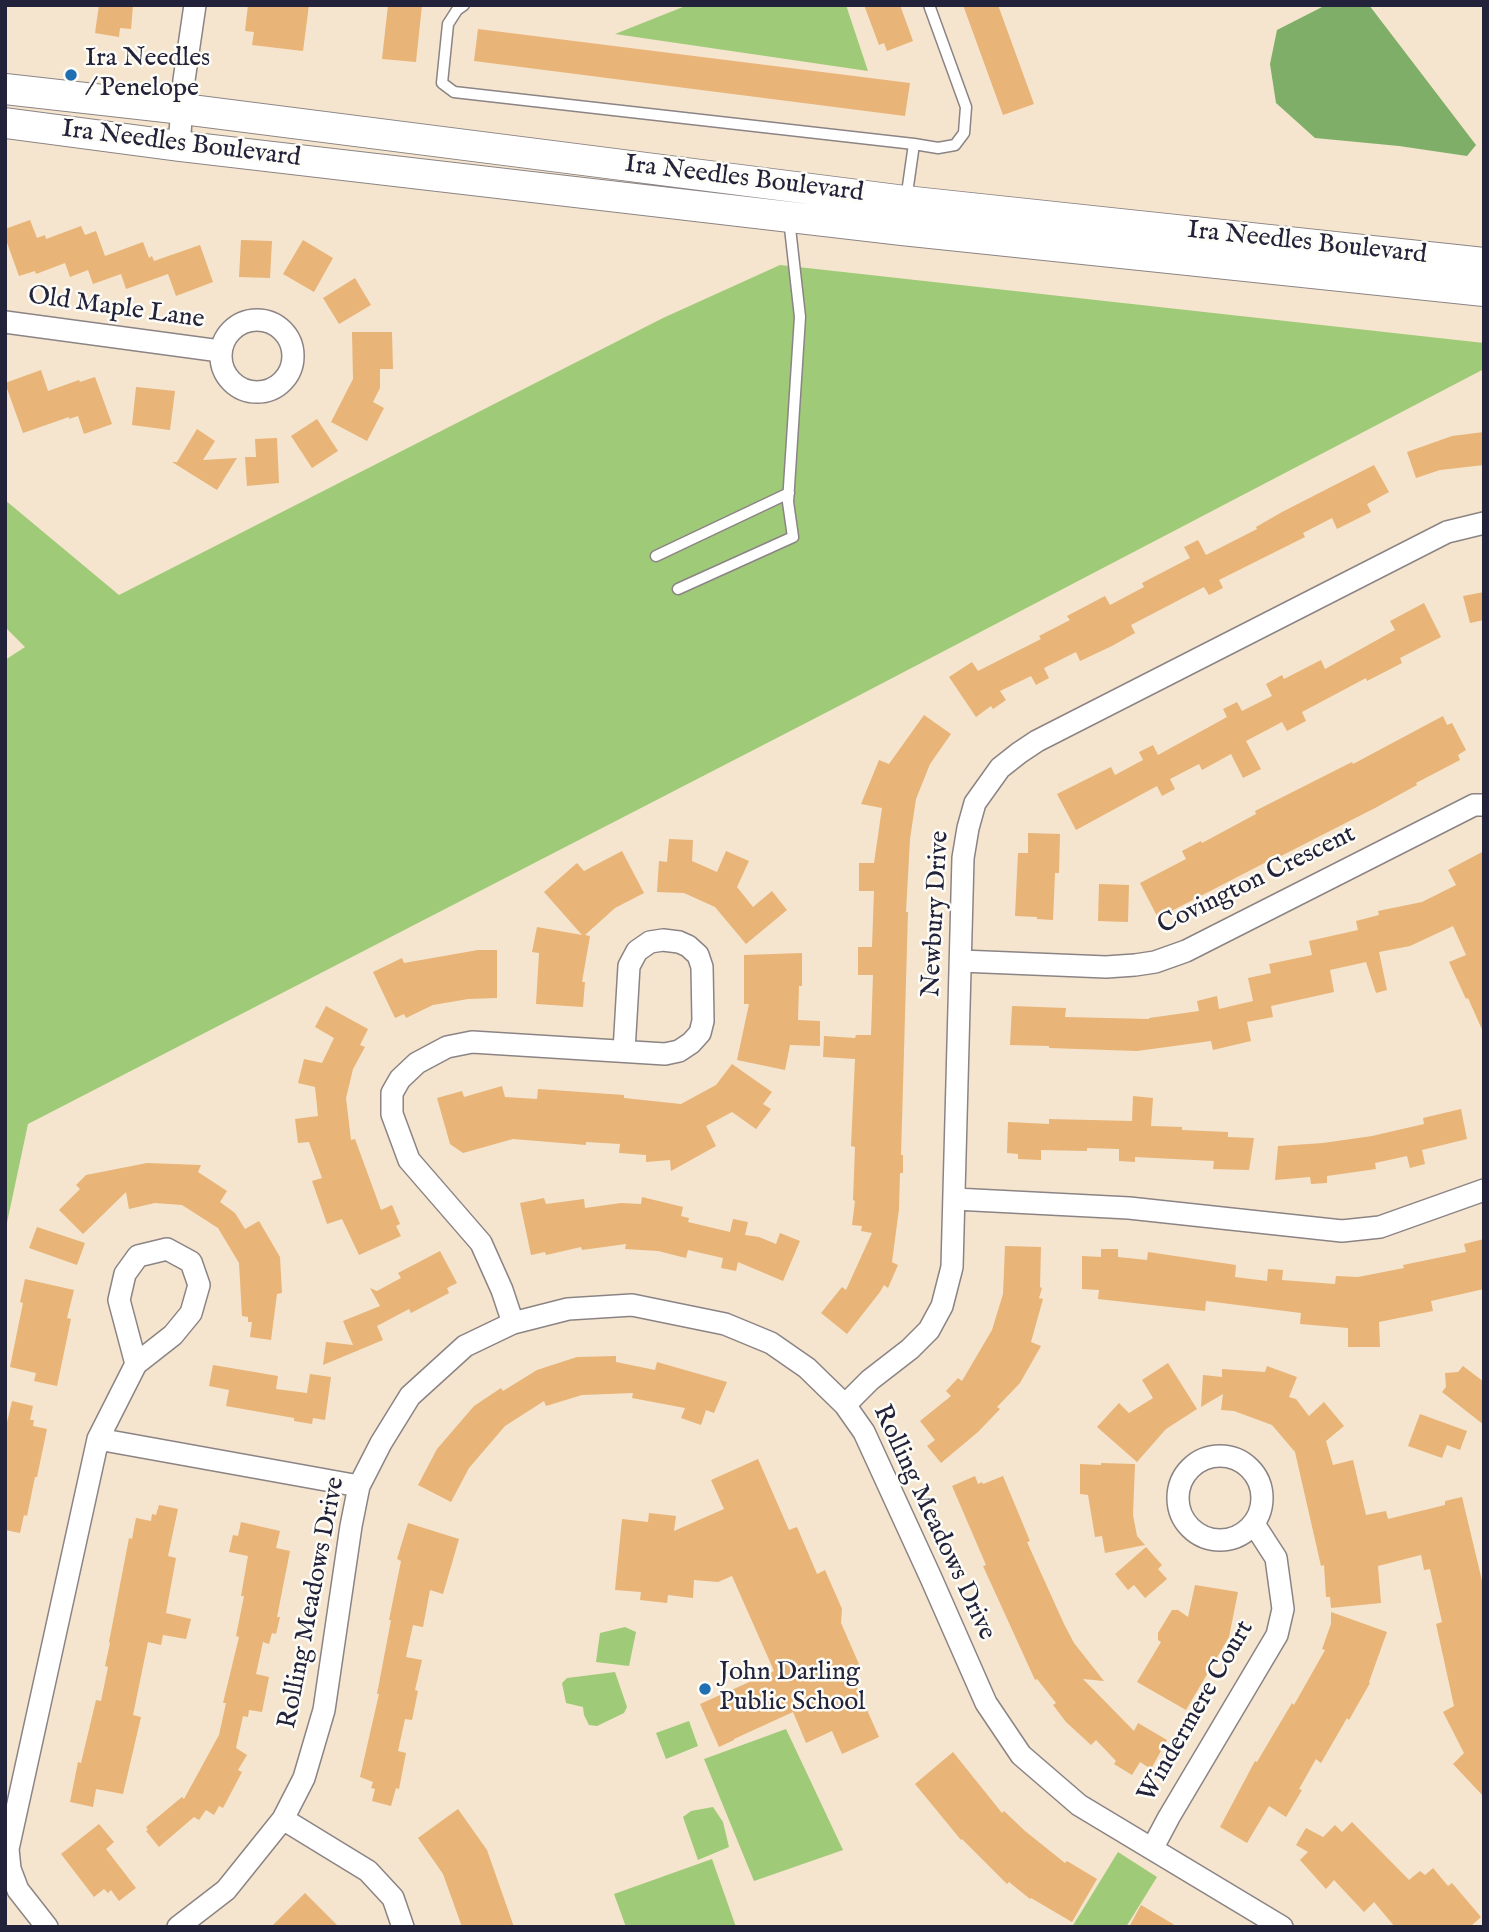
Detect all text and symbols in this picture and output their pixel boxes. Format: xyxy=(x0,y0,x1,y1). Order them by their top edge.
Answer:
place label: Ira Needles / Penelope xyxy=(85,44,210,106)
marker: Ira Needles / Penelope xyxy=(63,67,79,83)
street label: Ira Needles Boulevard xyxy=(60,115,302,175)
street label: Ira Needles Boulevard xyxy=(623,150,865,210)
street label: Ira Needles Boulevard xyxy=(1186,216,1428,272)
street label: Old Maple Lane xyxy=(26,281,206,337)
street label: Covington Crescent xyxy=(1153,820,1361,942)
street label: Newbury Drive xyxy=(917,830,957,998)
street label: Rolling Meadows Drive xyxy=(865,1400,1001,1646)
street label: Rolling Meadows Drive xyxy=(273,1474,353,1732)
street label: Windermere Court xyxy=(1132,1616,1262,1808)
place label: John Darling Public School xyxy=(719,1658,865,1720)
marker: John Darling Public School xyxy=(697,1681,713,1697)

